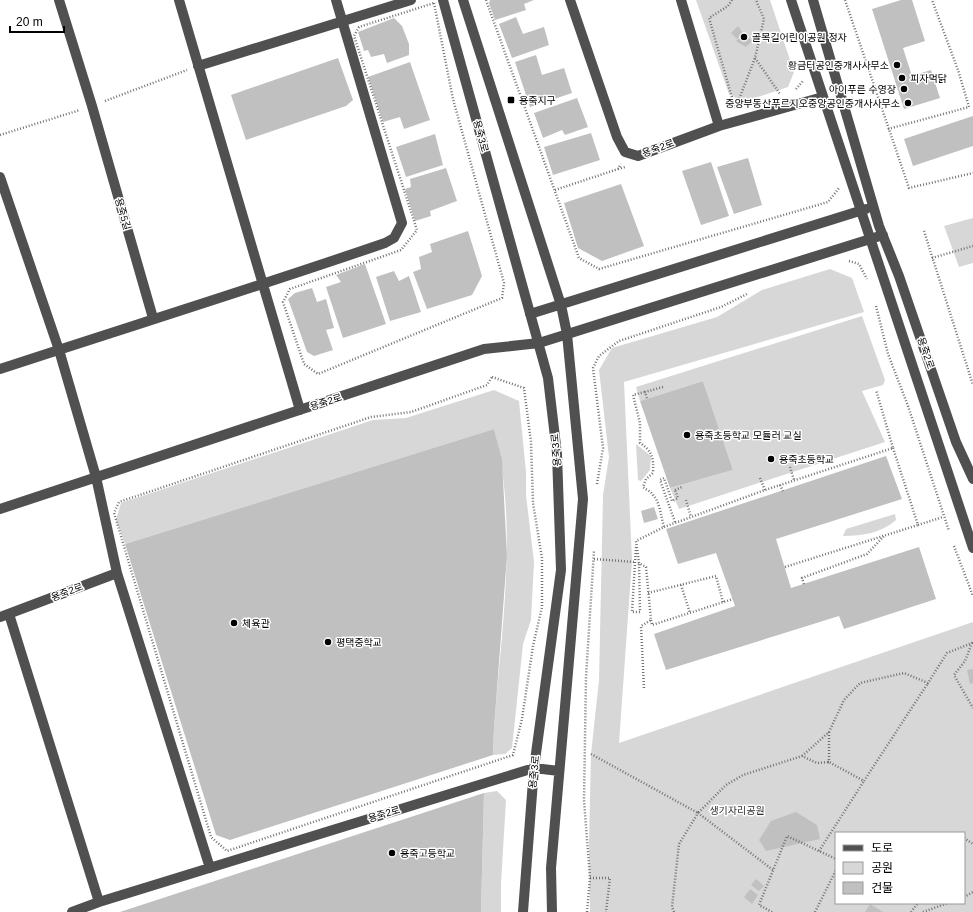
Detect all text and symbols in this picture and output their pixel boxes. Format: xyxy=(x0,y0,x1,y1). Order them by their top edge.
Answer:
scale bar xyxy=(10,8,64,34)
text: 20 m xyxy=(16,15,43,29)
marker: 골목길어린이공원 정자 xyxy=(739,32,749,42)
place label: 골목길어린이공원 정자 xyxy=(752,32,848,43)
place label: 황금터공인중개사사무소 xyxy=(788,60,889,71)
marker: 황금터공인중개사사무소 xyxy=(892,60,902,70)
marker: 피자먹닭 xyxy=(897,73,907,83)
place label: 피자먹닭 xyxy=(910,73,948,84)
place label: 아이푸른 수영장 xyxy=(829,84,896,95)
marker: 아이푸른 수영장 xyxy=(899,84,909,94)
marker: 용죽지구 xyxy=(506,95,516,105)
place label: 용죽지구 xyxy=(519,95,556,106)
place label: 중앙부동산푸르지오중앙공인중개사사무소 xyxy=(725,98,900,109)
marker: 중앙부동산푸르지오중앙공인중개사사무소 xyxy=(903,98,913,108)
street label: 용죽3로 xyxy=(471,119,491,153)
street label: 용죽2로 xyxy=(641,137,675,159)
street label: 용죽5길 xyxy=(113,197,133,231)
street label: 용죽2로 xyxy=(915,336,937,370)
street label: 용죽2로 xyxy=(309,392,343,412)
marker: 용죽초등학교 모듈러 교실 xyxy=(682,430,692,440)
place label: 용죽초등학교 모듈러 교실 xyxy=(695,430,802,441)
street label: 용죽3로 xyxy=(549,433,563,467)
marker: 용죽초등학교 xyxy=(766,454,776,464)
place label: 용죽초등학교 xyxy=(779,454,834,465)
street label: 용죽2로 xyxy=(50,581,84,603)
marker: 체육관 xyxy=(229,618,239,628)
place label: 체육관 xyxy=(242,618,270,629)
marker: 평택중학교 xyxy=(323,637,333,647)
place label: 평택중학교 xyxy=(336,637,382,648)
street label: 용죽3로 xyxy=(527,755,541,789)
street label: 용죽2로 xyxy=(367,804,401,824)
park label: 생기자리공원 xyxy=(709,805,765,816)
legend xyxy=(835,832,965,904)
text: 도로 xyxy=(871,841,893,855)
marker: 용죽고등학교 xyxy=(387,848,397,858)
place label: 용죽고등학교 xyxy=(400,848,455,859)
text: 공원 xyxy=(871,861,893,875)
text: 건물 xyxy=(871,881,893,895)

